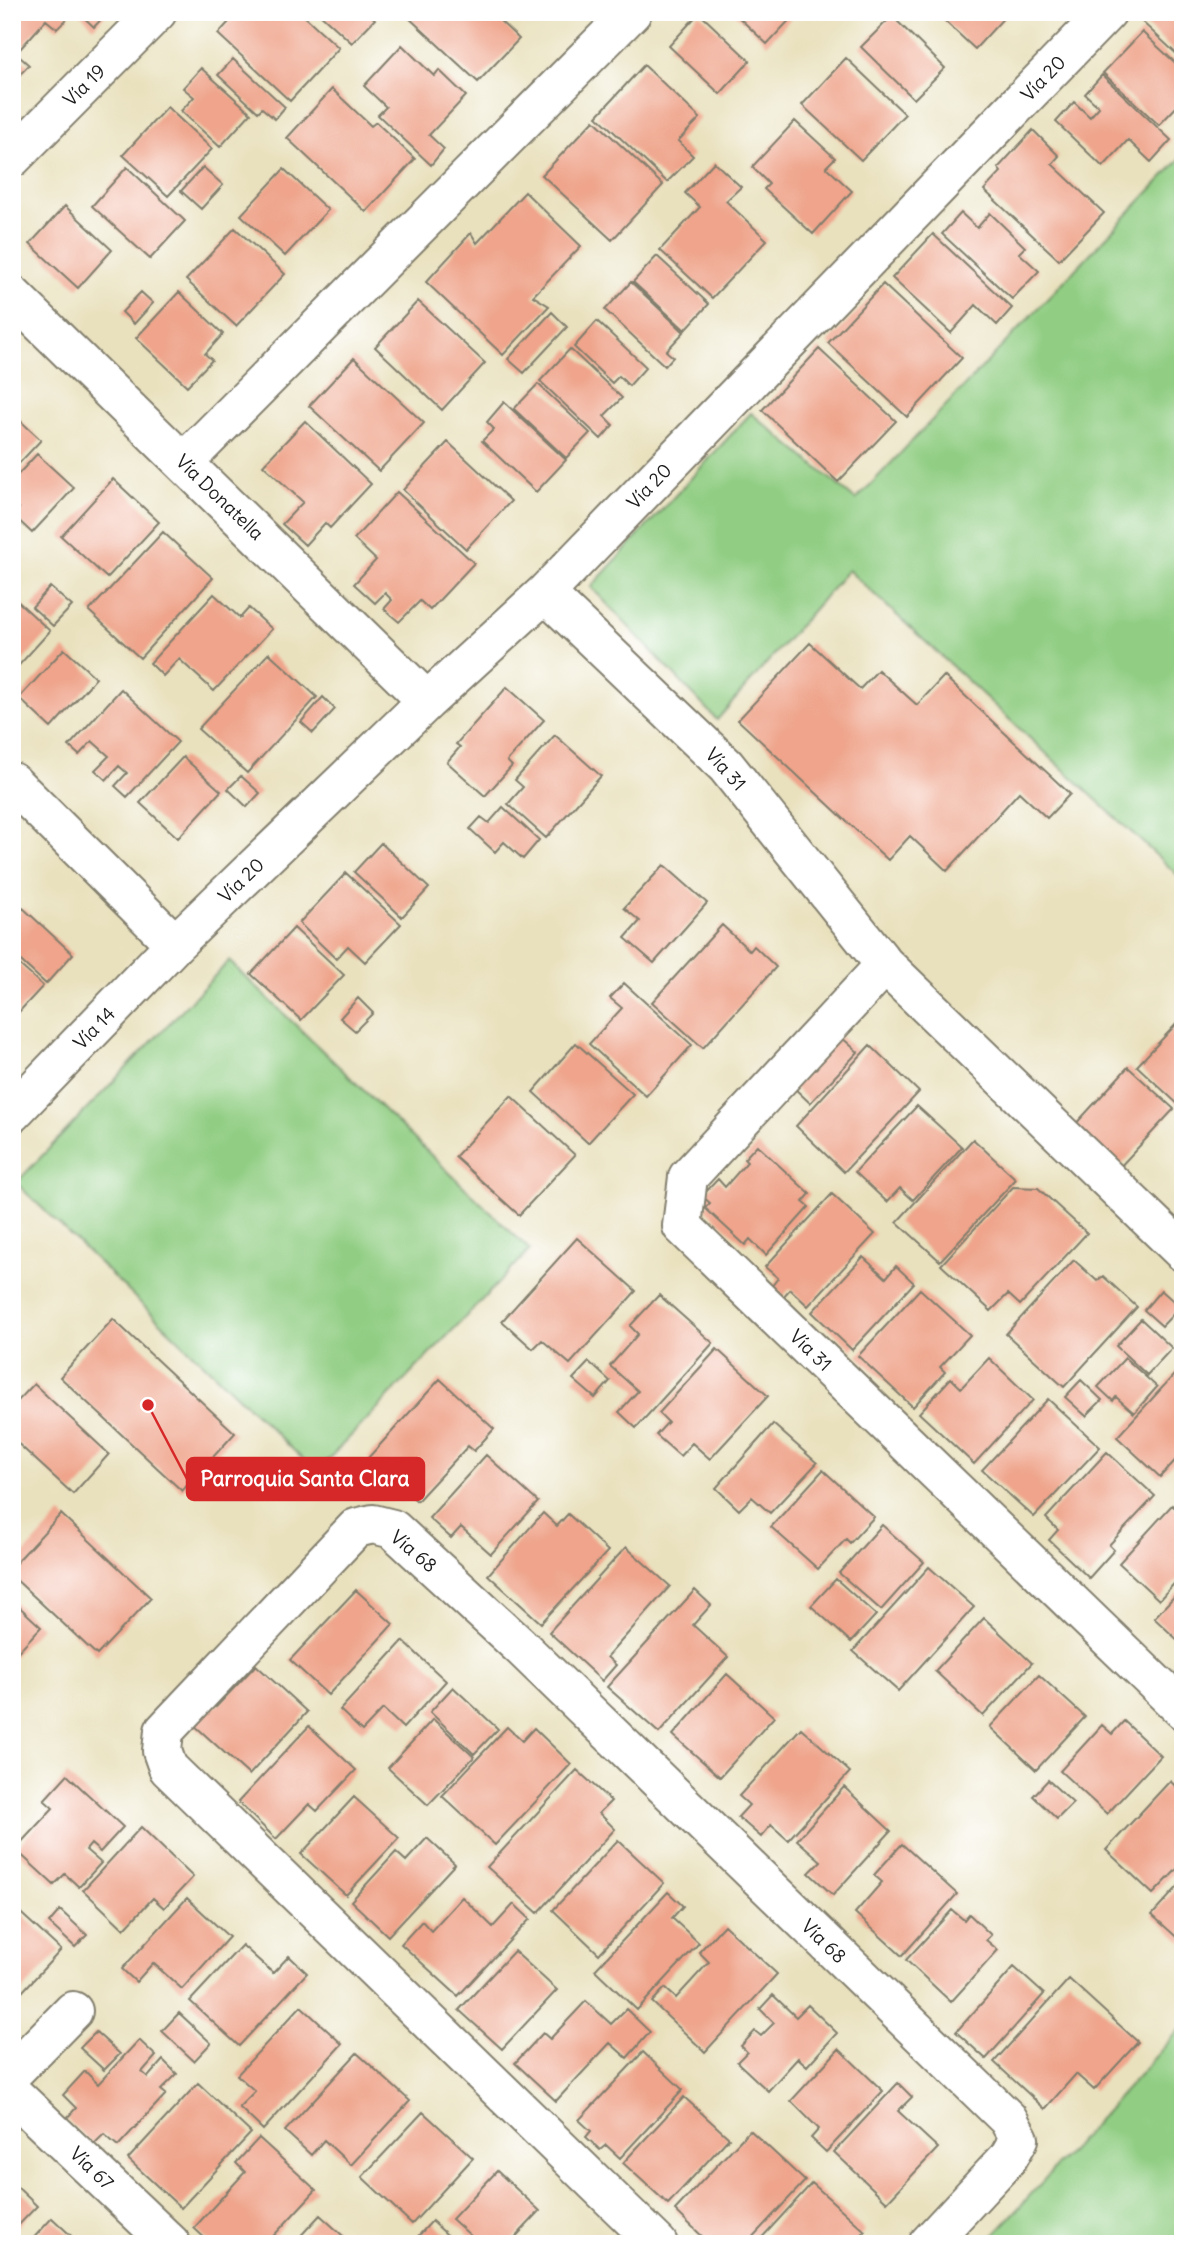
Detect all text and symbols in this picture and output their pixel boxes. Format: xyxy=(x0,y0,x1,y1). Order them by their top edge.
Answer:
street label: Vía 20 xyxy=(1015,50,1071,106)
street label: Vía 19 xyxy=(58,59,110,111)
street label: Vía Donatella xyxy=(171,449,269,545)
street label: Vía 20 xyxy=(621,458,677,514)
street label: Vía 31 xyxy=(700,743,752,795)
street label: Vía 20 xyxy=(213,852,269,908)
street label: Vía 14 xyxy=(68,1002,120,1054)
street label: Vía 31 xyxy=(785,1324,837,1376)
callout: Parroquia Santa Clara xyxy=(187,1458,424,1500)
text: Parroquia Santa Clara xyxy=(201,1465,409,1492)
street label: Vía 68 xyxy=(386,1525,442,1577)
street label: Vía 68 xyxy=(796,1914,852,1968)
street label: Vía 67 xyxy=(65,2141,119,2195)

